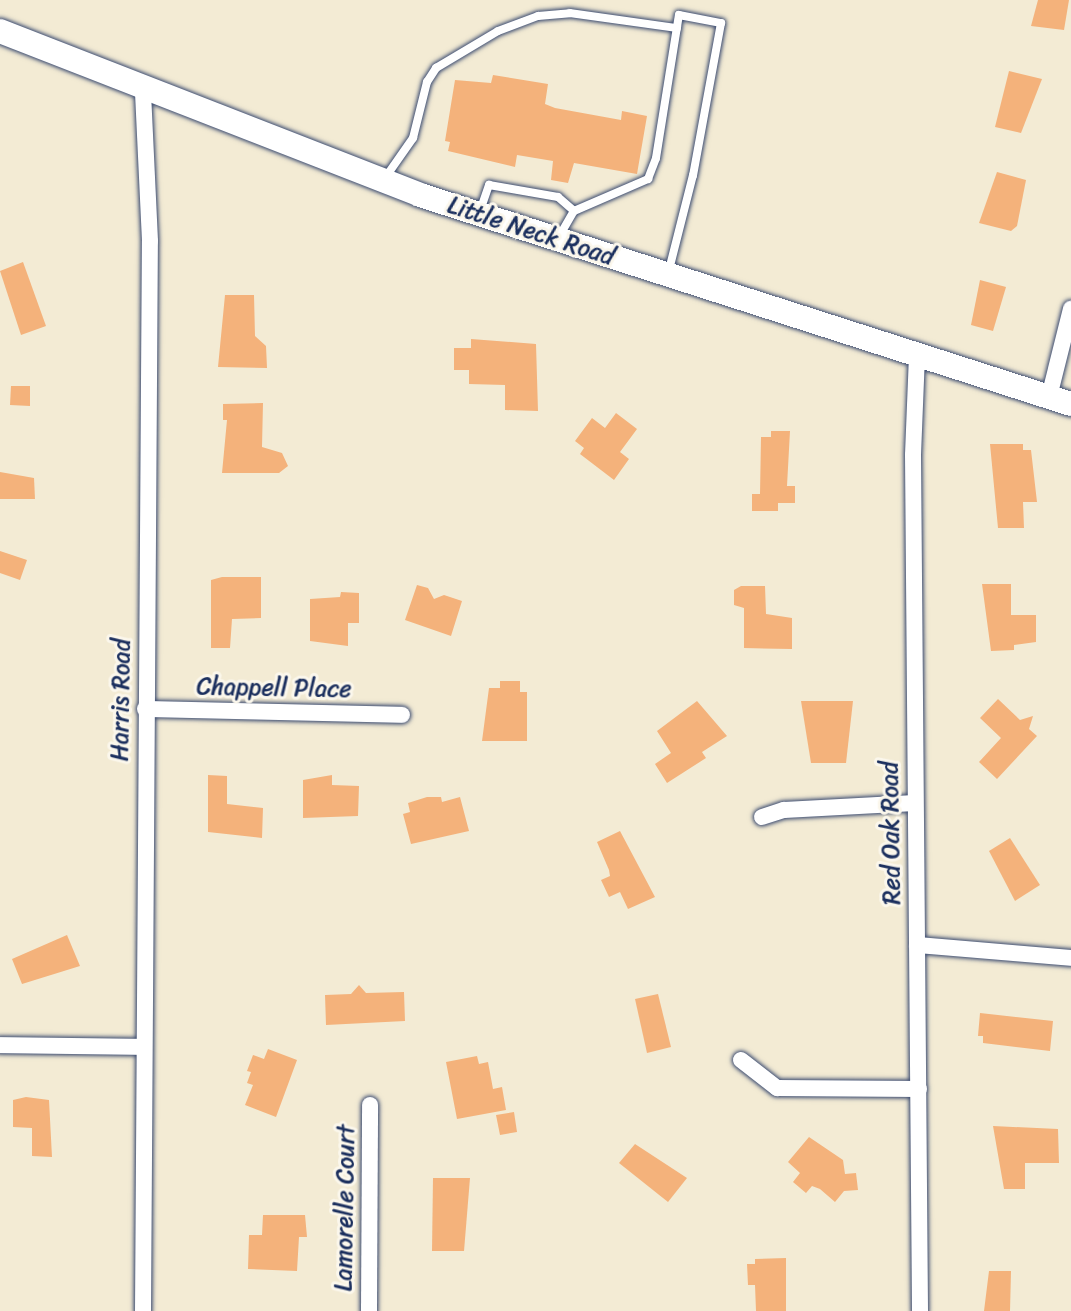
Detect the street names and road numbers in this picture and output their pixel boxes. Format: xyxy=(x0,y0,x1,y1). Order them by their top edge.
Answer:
street label: Little Neck Road xyxy=(444,190,618,272)
street label: Harris Road xyxy=(106,638,136,762)
street label: Chappell Place xyxy=(196,672,352,704)
street label: Red Oak Road xyxy=(875,761,907,905)
street label: Lamorelle Court xyxy=(329,1124,361,1292)

